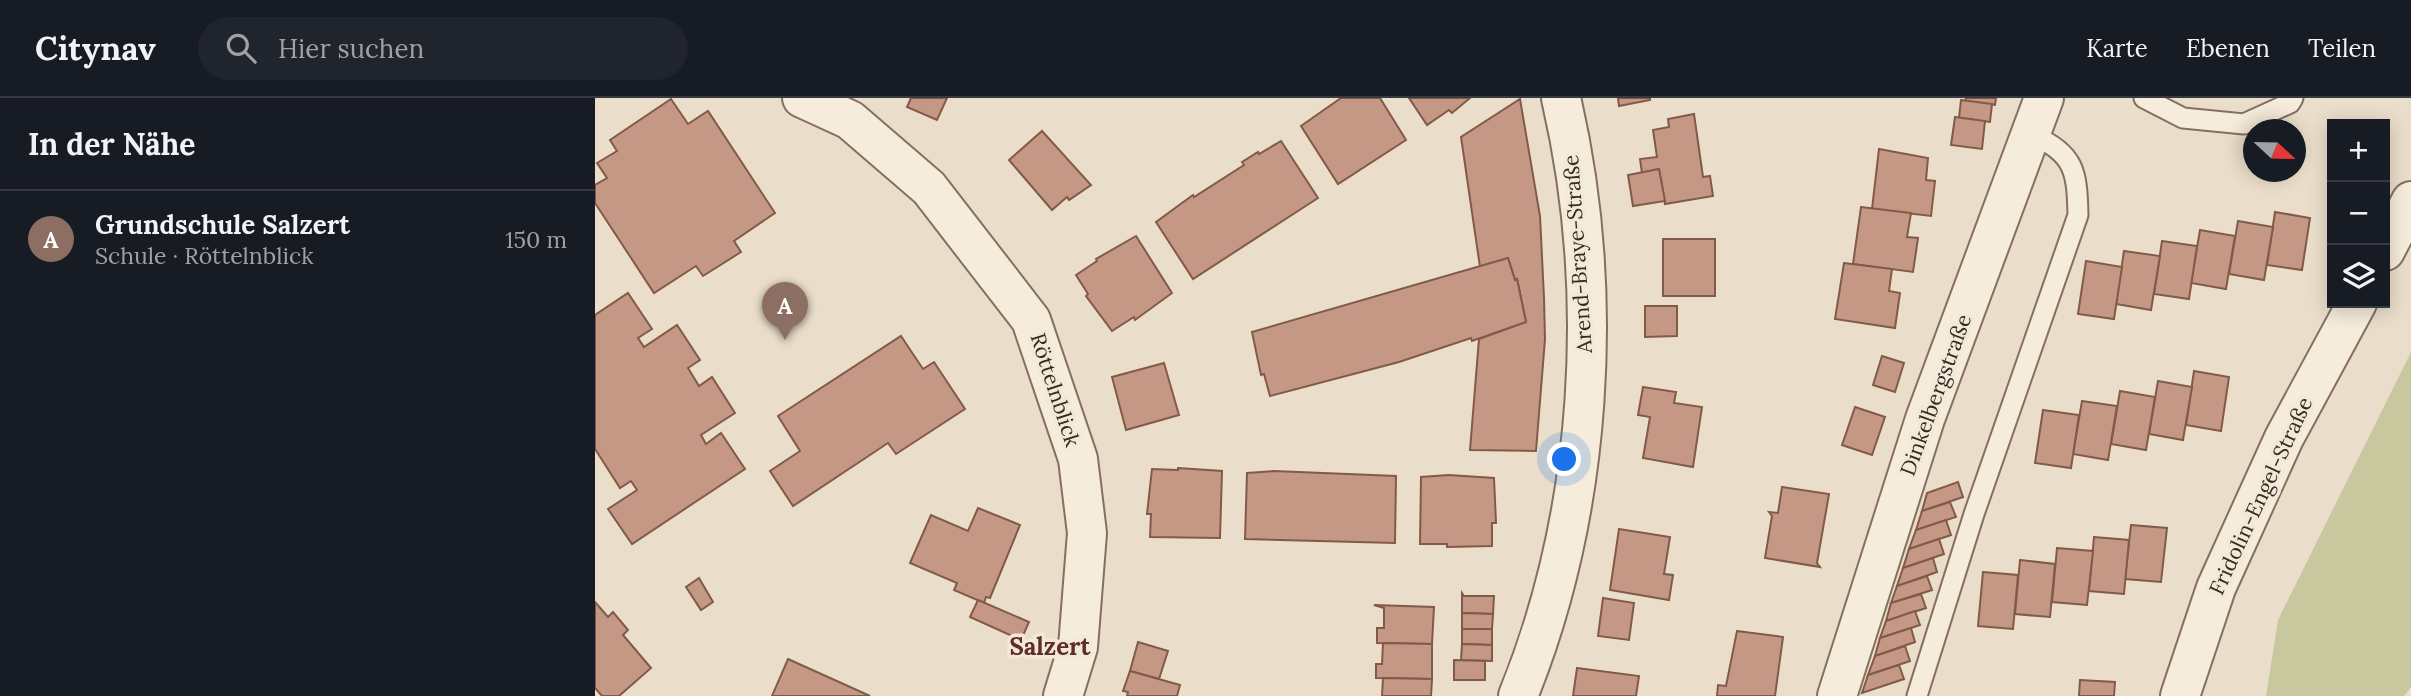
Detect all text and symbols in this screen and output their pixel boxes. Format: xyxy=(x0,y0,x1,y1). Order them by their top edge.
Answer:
search box xyxy=(198,17,688,80)
text: Citynav xyxy=(35,27,156,69)
icon: search xyxy=(222,29,260,67)
text: Hier suchen xyxy=(278,32,424,65)
text: Karte xyxy=(2086,33,2148,64)
text: Ebenen xyxy=(2186,33,2270,64)
text: Teilen xyxy=(2308,33,2376,64)
north arrow xyxy=(2243,119,2306,182)
map controls xyxy=(2327,119,2390,308)
button: + xyxy=(2327,119,2390,182)
text: In der Nähe xyxy=(28,125,196,163)
street label: Arend-Braye-Straße xyxy=(1557,154,1598,355)
button: − xyxy=(2327,182,2390,245)
text: Grundschule Salzert xyxy=(95,208,350,241)
text: A xyxy=(43,225,59,254)
text: 150 m xyxy=(505,225,567,254)
text: Schule · Röttelnblick xyxy=(95,241,314,270)
button: layers xyxy=(2327,245,2390,308)
pin: A xyxy=(762,282,808,340)
street label: Dinkelbergstraße xyxy=(1894,310,1977,479)
street label: Röttelnblick xyxy=(1024,330,1087,451)
street label: Fridolin-Engel-Straße xyxy=(2203,393,2318,599)
your location xyxy=(1547,442,1581,476)
district label: Salzert xyxy=(1009,631,1092,662)

